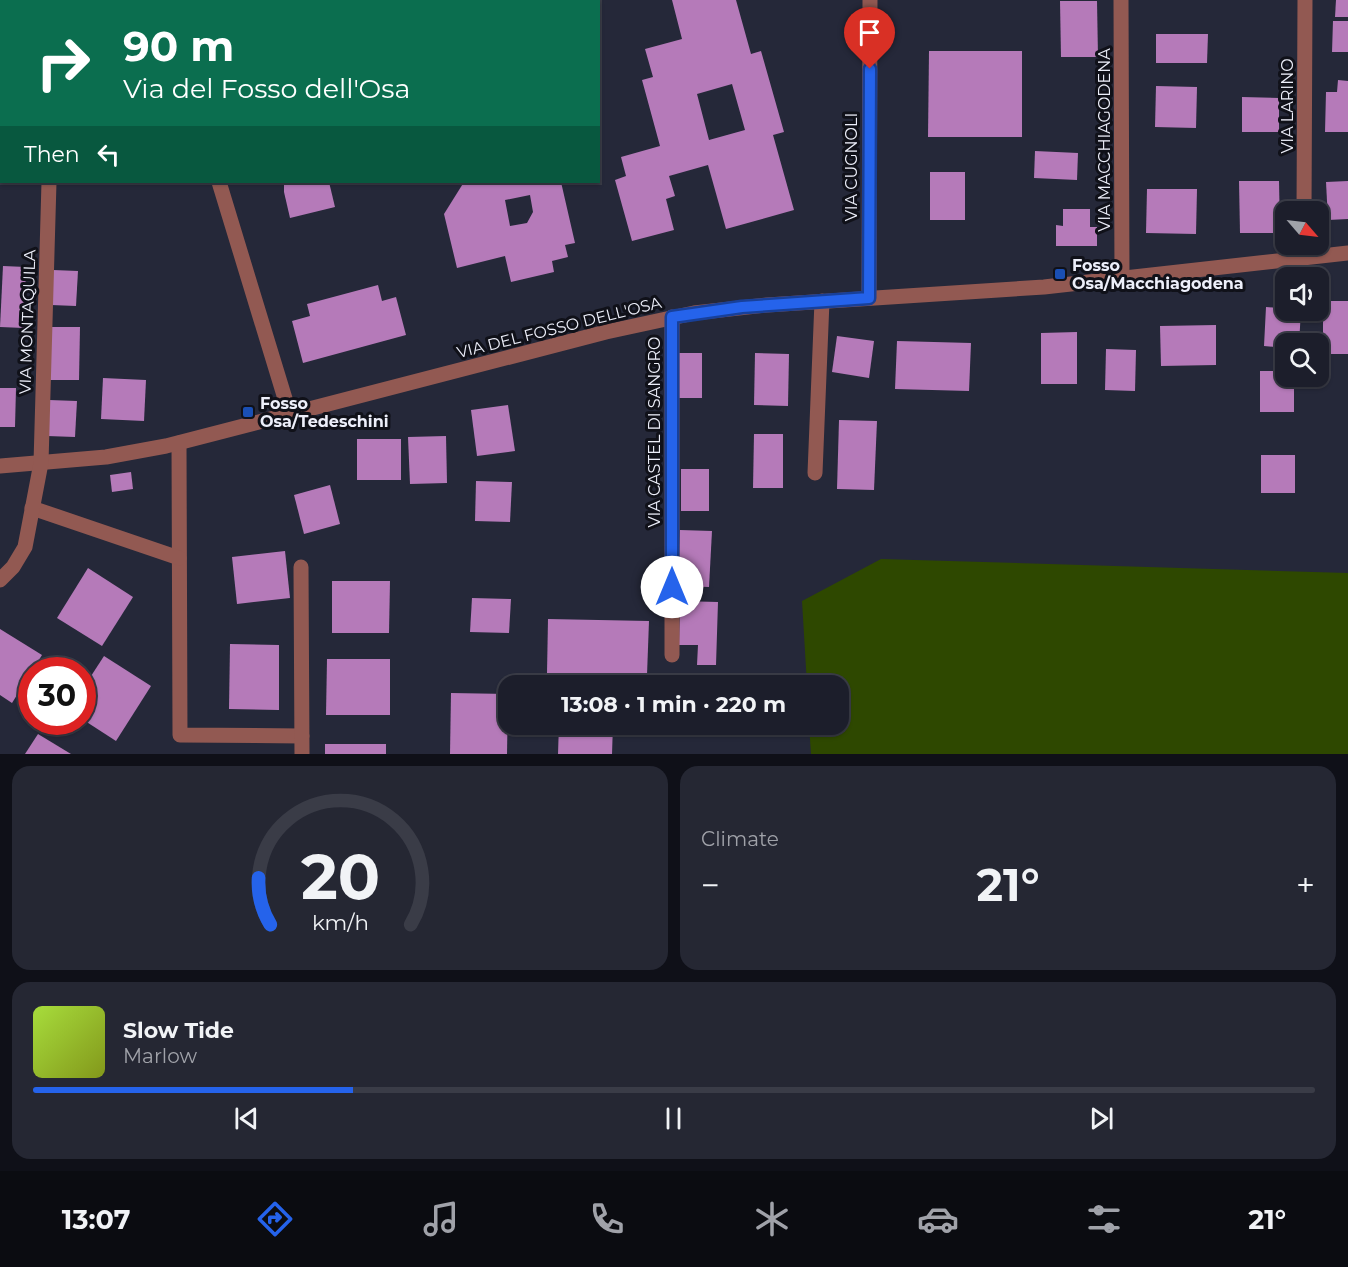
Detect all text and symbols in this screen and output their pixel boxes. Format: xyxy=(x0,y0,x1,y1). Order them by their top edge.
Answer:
pin xyxy=(844,7,895,69)
icon: arrive xyxy=(853,16,886,49)
text: 90 m xyxy=(123,20,234,72)
icon: right xyxy=(24,24,102,102)
street label: VIA MACCHIAGODENA xyxy=(1095,48,1114,232)
street label: VIA LARINO xyxy=(1278,58,1297,154)
text: Via del Fosso dell'Osa xyxy=(123,72,410,105)
street label: VIA CUGNOLI xyxy=(842,113,861,221)
icon: left xyxy=(92,138,125,171)
text: Then xyxy=(24,141,80,168)
north arrow xyxy=(1275,201,1329,255)
map controls xyxy=(1275,201,1329,387)
street label: VIA MONTAQUILA xyxy=(15,249,40,395)
place label: Fosso Osa/Macchiagodena xyxy=(1072,256,1244,293)
marker: Fosso Osa/Macchiagodena xyxy=(1053,267,1067,281)
button: sound xyxy=(1275,267,1329,321)
street label: VIA DEL FOSSO DELL'OSA xyxy=(455,293,664,362)
button: search xyxy=(1275,333,1329,387)
street label: VIA CASTEL DI SANGRO xyxy=(645,336,664,528)
place label: Fosso Osa/Tedeschini xyxy=(260,394,389,431)
marker: Fosso Osa/Tedeschini xyxy=(241,405,255,419)
position arrow xyxy=(640,555,704,619)
speed limit sign: 30 xyxy=(18,657,96,735)
text: 13:08 · 1 min · 220 m xyxy=(561,691,786,718)
text: Climate xyxy=(701,827,779,851)
text: 20 xyxy=(300,839,380,915)
text: 21° xyxy=(976,857,1040,912)
text: − xyxy=(701,865,720,905)
text: + xyxy=(1296,865,1315,905)
text: km/h xyxy=(311,909,369,935)
text: Slow Tide xyxy=(123,1017,234,1044)
text: Marlow xyxy=(123,1044,197,1068)
icon: previous xyxy=(230,1102,263,1135)
icon: pause xyxy=(657,1102,690,1135)
icon: next xyxy=(1085,1102,1118,1135)
icon: directions xyxy=(254,1198,296,1240)
icon: music xyxy=(420,1198,462,1240)
icon: phone xyxy=(586,1198,628,1240)
icon: climate xyxy=(751,1198,793,1240)
icon: car xyxy=(917,1198,959,1240)
icon: filters xyxy=(1083,1198,1125,1240)
text: 13:07 xyxy=(62,1203,130,1236)
text: 21° xyxy=(1248,1203,1286,1236)

